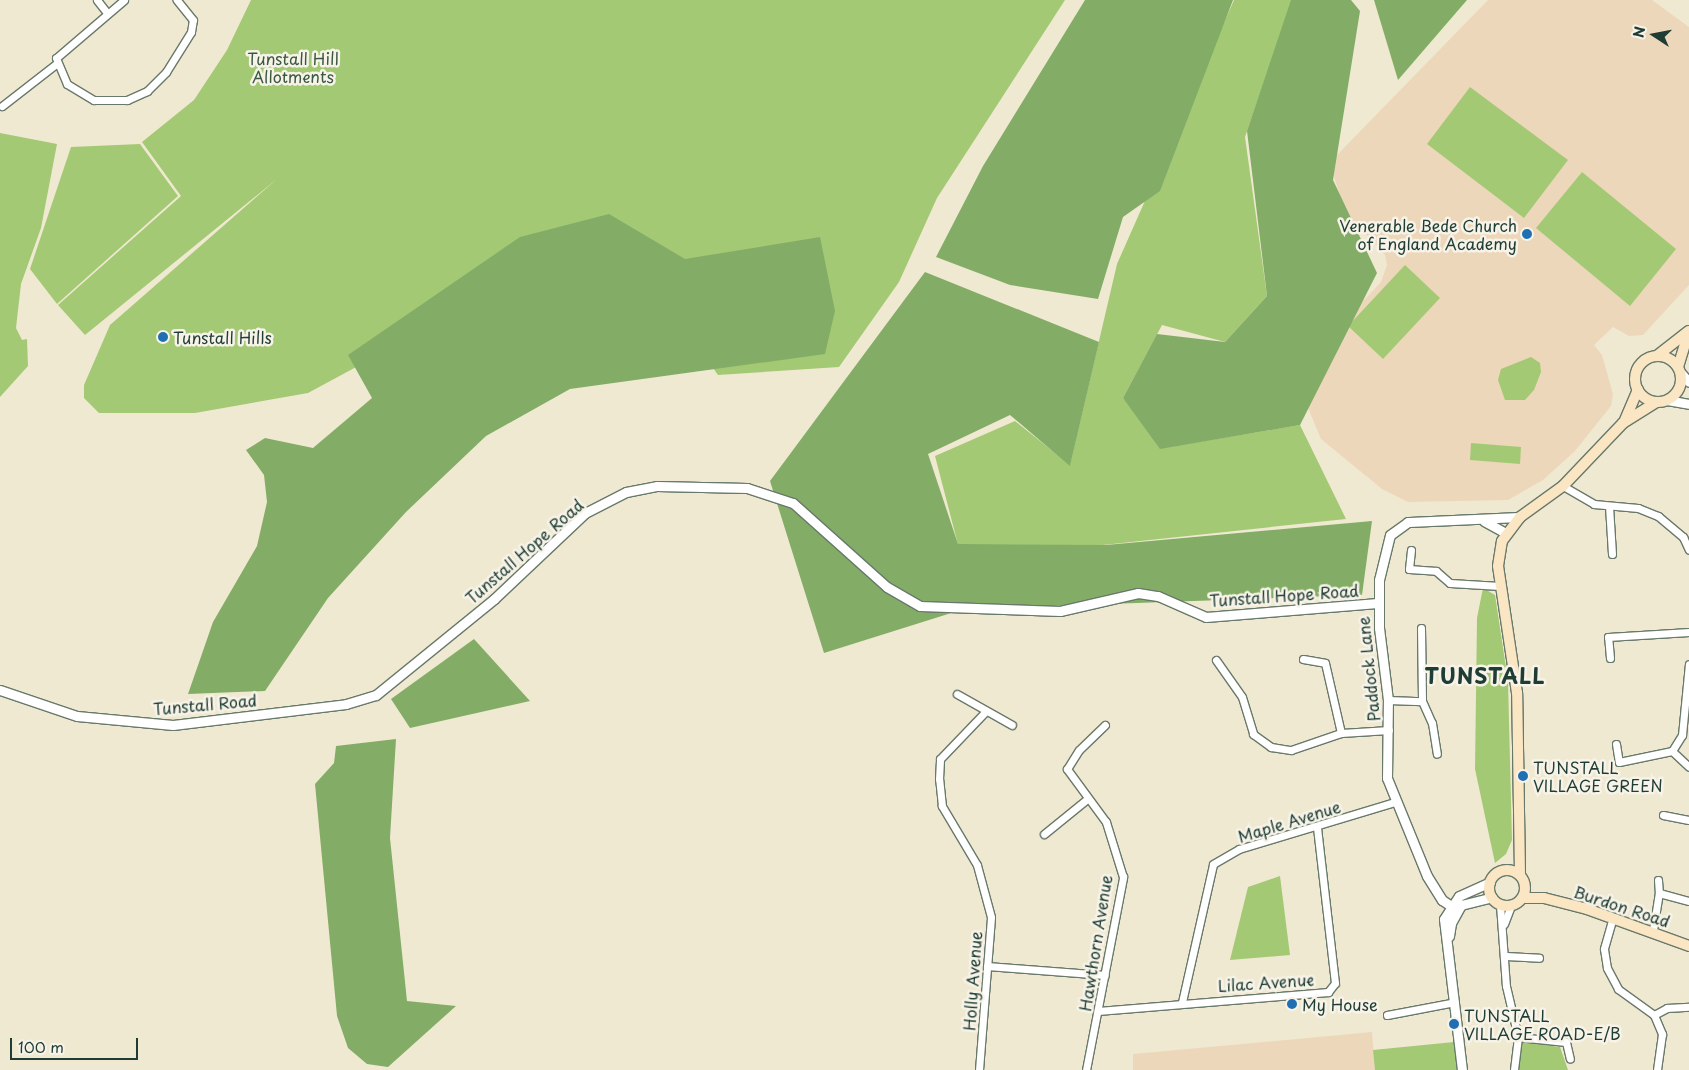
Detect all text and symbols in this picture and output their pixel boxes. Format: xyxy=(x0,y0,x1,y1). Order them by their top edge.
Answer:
north arrow xyxy=(1629,10,1679,60)
text: N xyxy=(1627,25,1650,39)
park label: Tunstall Hill Allotments xyxy=(247,48,339,86)
place label: Venerable Bede Church of England Academy xyxy=(1338,215,1517,253)
marker: Venerable Bede Church of England Academy xyxy=(1521,228,1533,240)
place label: Tunstall Hills xyxy=(173,327,272,347)
marker: Tunstall Hills xyxy=(157,331,169,343)
street label: Tunstall Hope Road xyxy=(461,495,587,607)
street label: Tunstall Hope Road xyxy=(1209,580,1359,610)
street label: Paddock Lane xyxy=(1353,616,1383,722)
district label: TUNSTALL xyxy=(1424,662,1546,688)
street label: Tunstall Road xyxy=(152,690,258,718)
place label: TUNSTALL VILLAGE GREEN xyxy=(1533,757,1664,795)
marker: TUNSTALL VILLAGE GREEN xyxy=(1517,770,1529,782)
street label: Maple Avenue xyxy=(1235,796,1343,846)
street label: Hawthorn Avenue xyxy=(1075,873,1115,1013)
street label: Burdon Road xyxy=(1571,881,1673,931)
street label: Holly Avenue xyxy=(959,931,985,1031)
street label: Lilac Avenue xyxy=(1218,969,1314,995)
place label: My House xyxy=(1302,994,1378,1014)
marker: My House xyxy=(1286,998,1298,1010)
place label: TUNSTALL VILLAGE ROAD-E/B xyxy=(1464,1005,1621,1043)
marker: TUNSTALL VILLAGE ROAD-E/B xyxy=(1448,1018,1460,1030)
scale bar xyxy=(12,1028,140,1060)
text: 100 m xyxy=(18,1035,64,1058)

